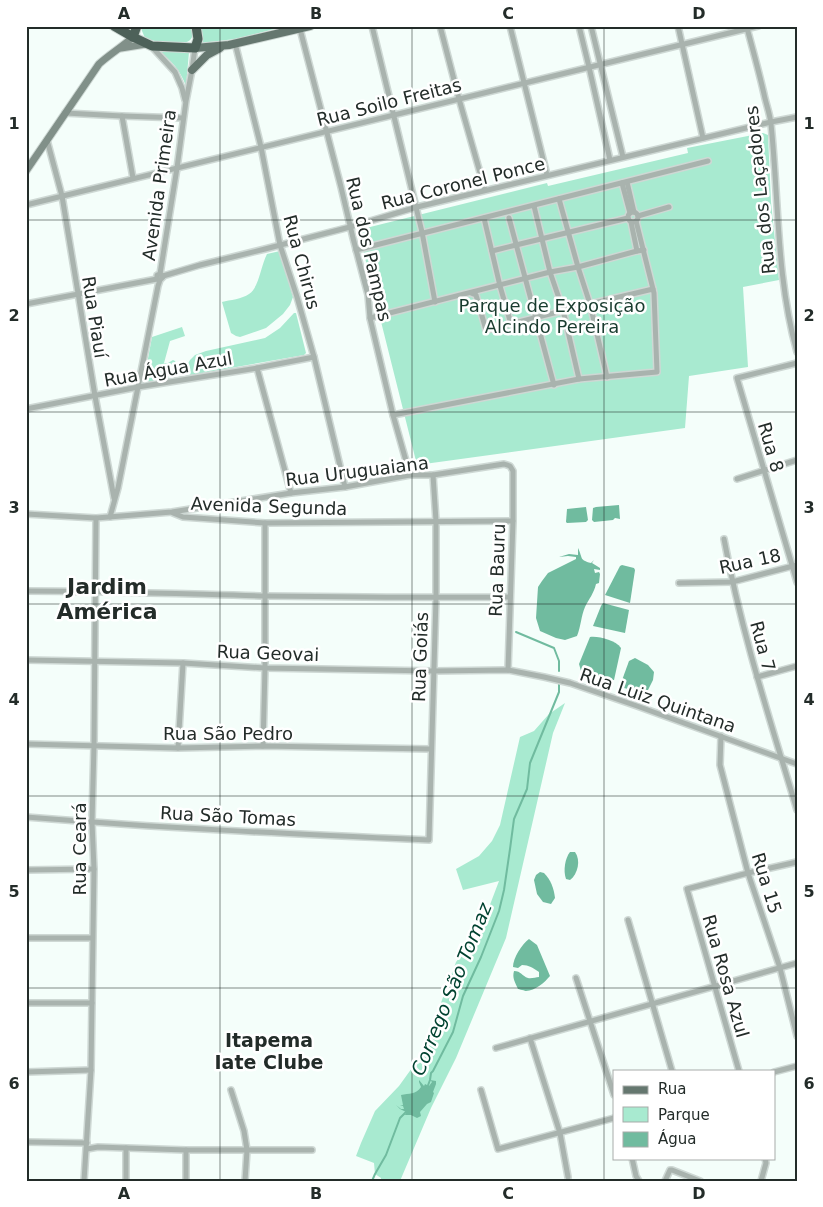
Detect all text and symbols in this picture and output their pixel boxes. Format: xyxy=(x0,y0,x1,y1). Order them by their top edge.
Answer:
text: A xyxy=(118,4,131,23)
text: B xyxy=(310,4,322,23)
text: C xyxy=(502,4,514,23)
text: D xyxy=(692,4,706,23)
street label: Rua Soilo Freitas xyxy=(314,74,464,130)
street label: Rua dos Laçadores xyxy=(741,105,779,275)
street label: Avenida Primeira xyxy=(138,108,180,262)
text: 1 xyxy=(8,114,20,133)
text: 1 xyxy=(803,114,815,133)
street label: Rua Coronel Ponce xyxy=(379,152,547,214)
street label: Rua dos Pampas xyxy=(342,175,396,323)
street label: Rua Chirus xyxy=(279,212,325,312)
street label: Rua Piauí xyxy=(78,274,112,360)
park label: Parque de Exposição Alcindo Pereira xyxy=(459,295,645,337)
text: 2 xyxy=(8,306,20,325)
text: 2 xyxy=(803,306,815,325)
street label: Rua Água Azul xyxy=(102,347,234,391)
street label: Rua 8 xyxy=(754,419,788,475)
street label: Rua Uruguaiana xyxy=(284,452,430,490)
street label: Avenida Segunda xyxy=(190,493,348,519)
text: 3 xyxy=(8,498,20,517)
text: 3 xyxy=(803,498,815,517)
street label: Rua Bauru xyxy=(485,523,509,617)
street label: Rua 18 xyxy=(717,544,783,578)
district label: Jardim América xyxy=(56,574,158,624)
street label: Rua Goiás xyxy=(408,612,432,702)
street label: Rua 7 xyxy=(746,619,780,673)
street label: Rua Geovai xyxy=(216,641,320,665)
street label: Rua Luiz Quintana xyxy=(577,663,739,737)
text: 4 xyxy=(8,690,20,709)
text: 4 xyxy=(803,690,815,709)
street label: Rua São Pedro xyxy=(163,723,293,744)
street label: Rua São Tomas xyxy=(160,802,296,830)
street label: Rua Ceará xyxy=(69,803,90,895)
street label: Rua 15 xyxy=(748,850,786,916)
text: 5 xyxy=(8,882,20,901)
text: 5 xyxy=(803,882,815,901)
water label: Corrego São Tomaz xyxy=(406,898,496,1079)
street label: Rua Rosa Azul xyxy=(698,912,754,1040)
district label: Itapema Iate Clube xyxy=(215,1029,323,1073)
legend xyxy=(613,1070,776,1160)
text: 6 xyxy=(8,1074,20,1093)
text: 6 xyxy=(803,1074,815,1093)
text: Rua xyxy=(658,1080,686,1098)
text: Parque xyxy=(658,1106,710,1124)
text: Água xyxy=(658,1129,696,1148)
text: A xyxy=(118,1184,131,1203)
text: B xyxy=(310,1184,322,1203)
text: C xyxy=(502,1184,514,1203)
text: D xyxy=(692,1184,706,1203)

